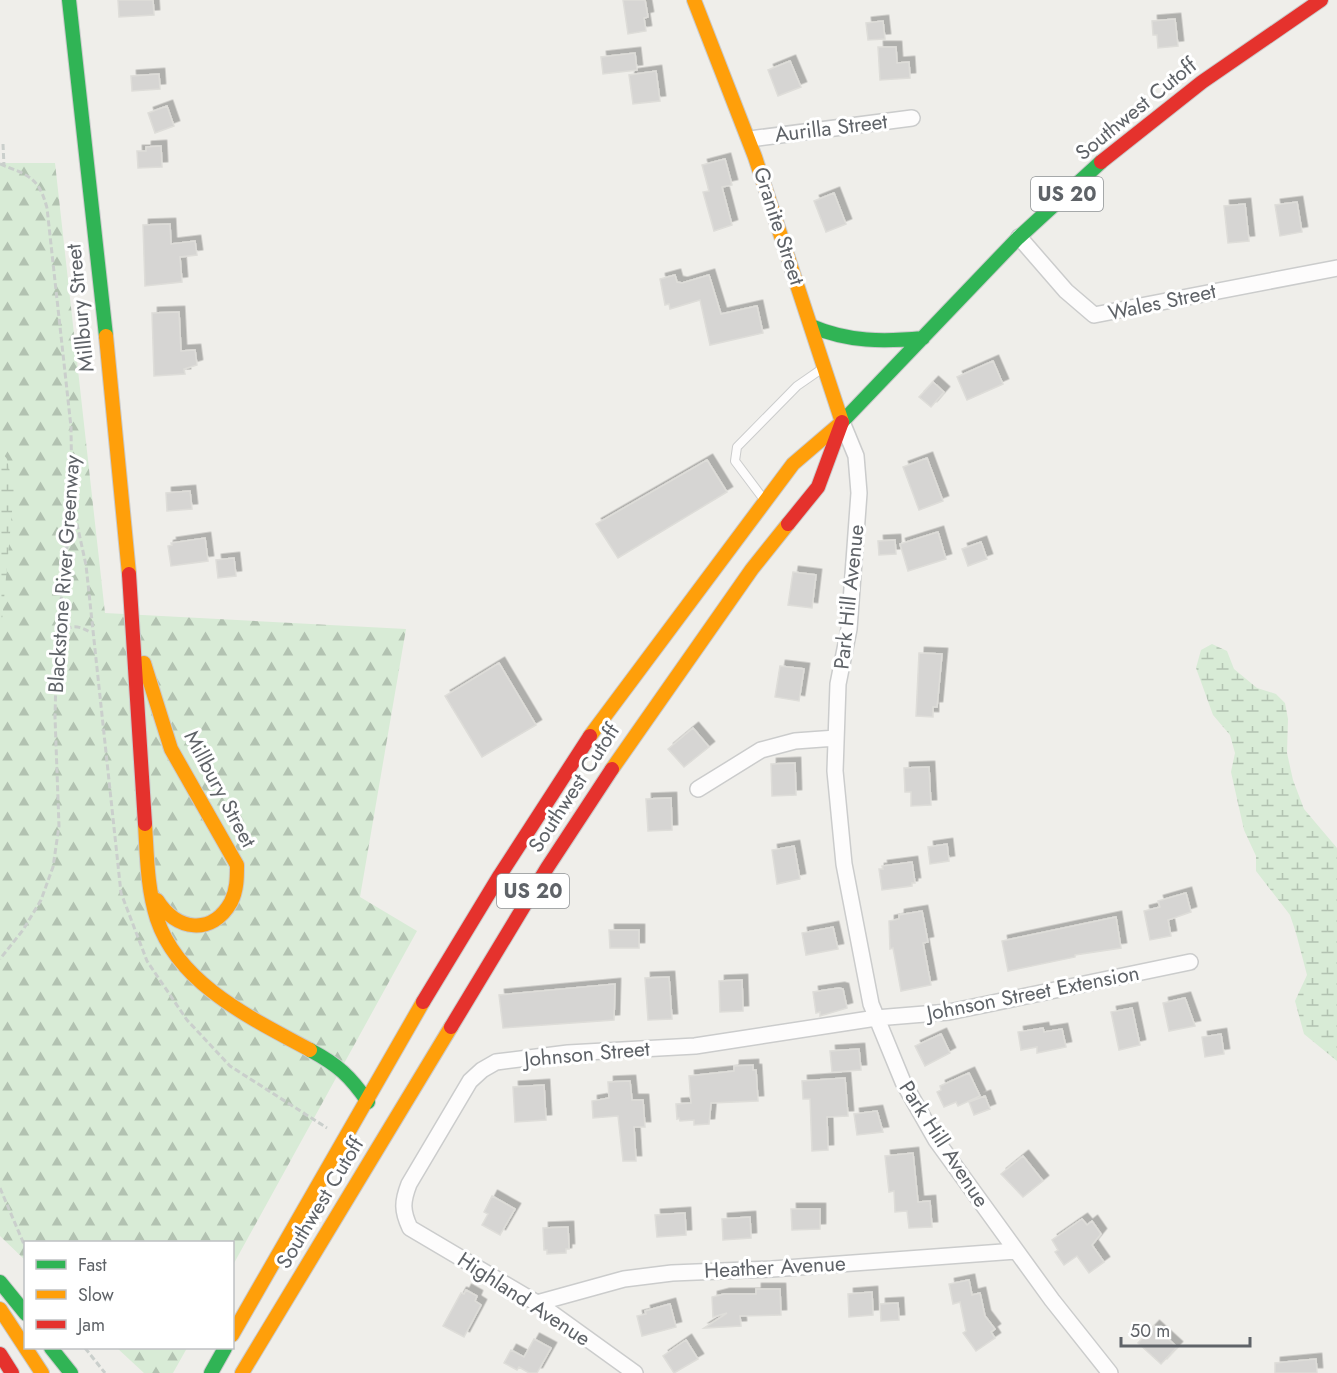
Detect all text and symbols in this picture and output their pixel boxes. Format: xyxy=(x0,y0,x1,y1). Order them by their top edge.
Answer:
street label: Southwest Cutoff xyxy=(1069,50,1204,167)
street label: Aurilla Street xyxy=(773,106,889,150)
street label: Granite Street xyxy=(746,163,812,289)
road number: US 20 xyxy=(1031,177,1103,211)
street label: Millbury Street xyxy=(58,242,102,374)
street label: Wales Street xyxy=(1105,276,1219,328)
street label: Blackstone River Greenway xyxy=(41,453,87,694)
street label: Park Hill Avenue xyxy=(826,523,872,671)
street label: Southwest Cutoff xyxy=(521,717,628,858)
street label: Millbury Street xyxy=(177,725,263,853)
road number: US 20 xyxy=(497,874,569,908)
street label: Johnson Street Extension xyxy=(921,958,1142,1029)
street label: Johnson Street xyxy=(520,1034,651,1075)
street label: Park Hill Avenue xyxy=(892,1075,996,1213)
street label: Southwest Cutoff xyxy=(269,1131,372,1274)
legend xyxy=(24,1241,234,1349)
street label: Highland Avenue xyxy=(452,1245,597,1353)
street label: Heather Avenue xyxy=(703,1248,847,1286)
text: Fast xyxy=(78,1252,107,1278)
text: Slow xyxy=(78,1282,115,1308)
scale bar xyxy=(1121,1310,1250,1348)
text: Jam xyxy=(76,1312,105,1338)
text: 50 m xyxy=(1130,1318,1170,1344)

